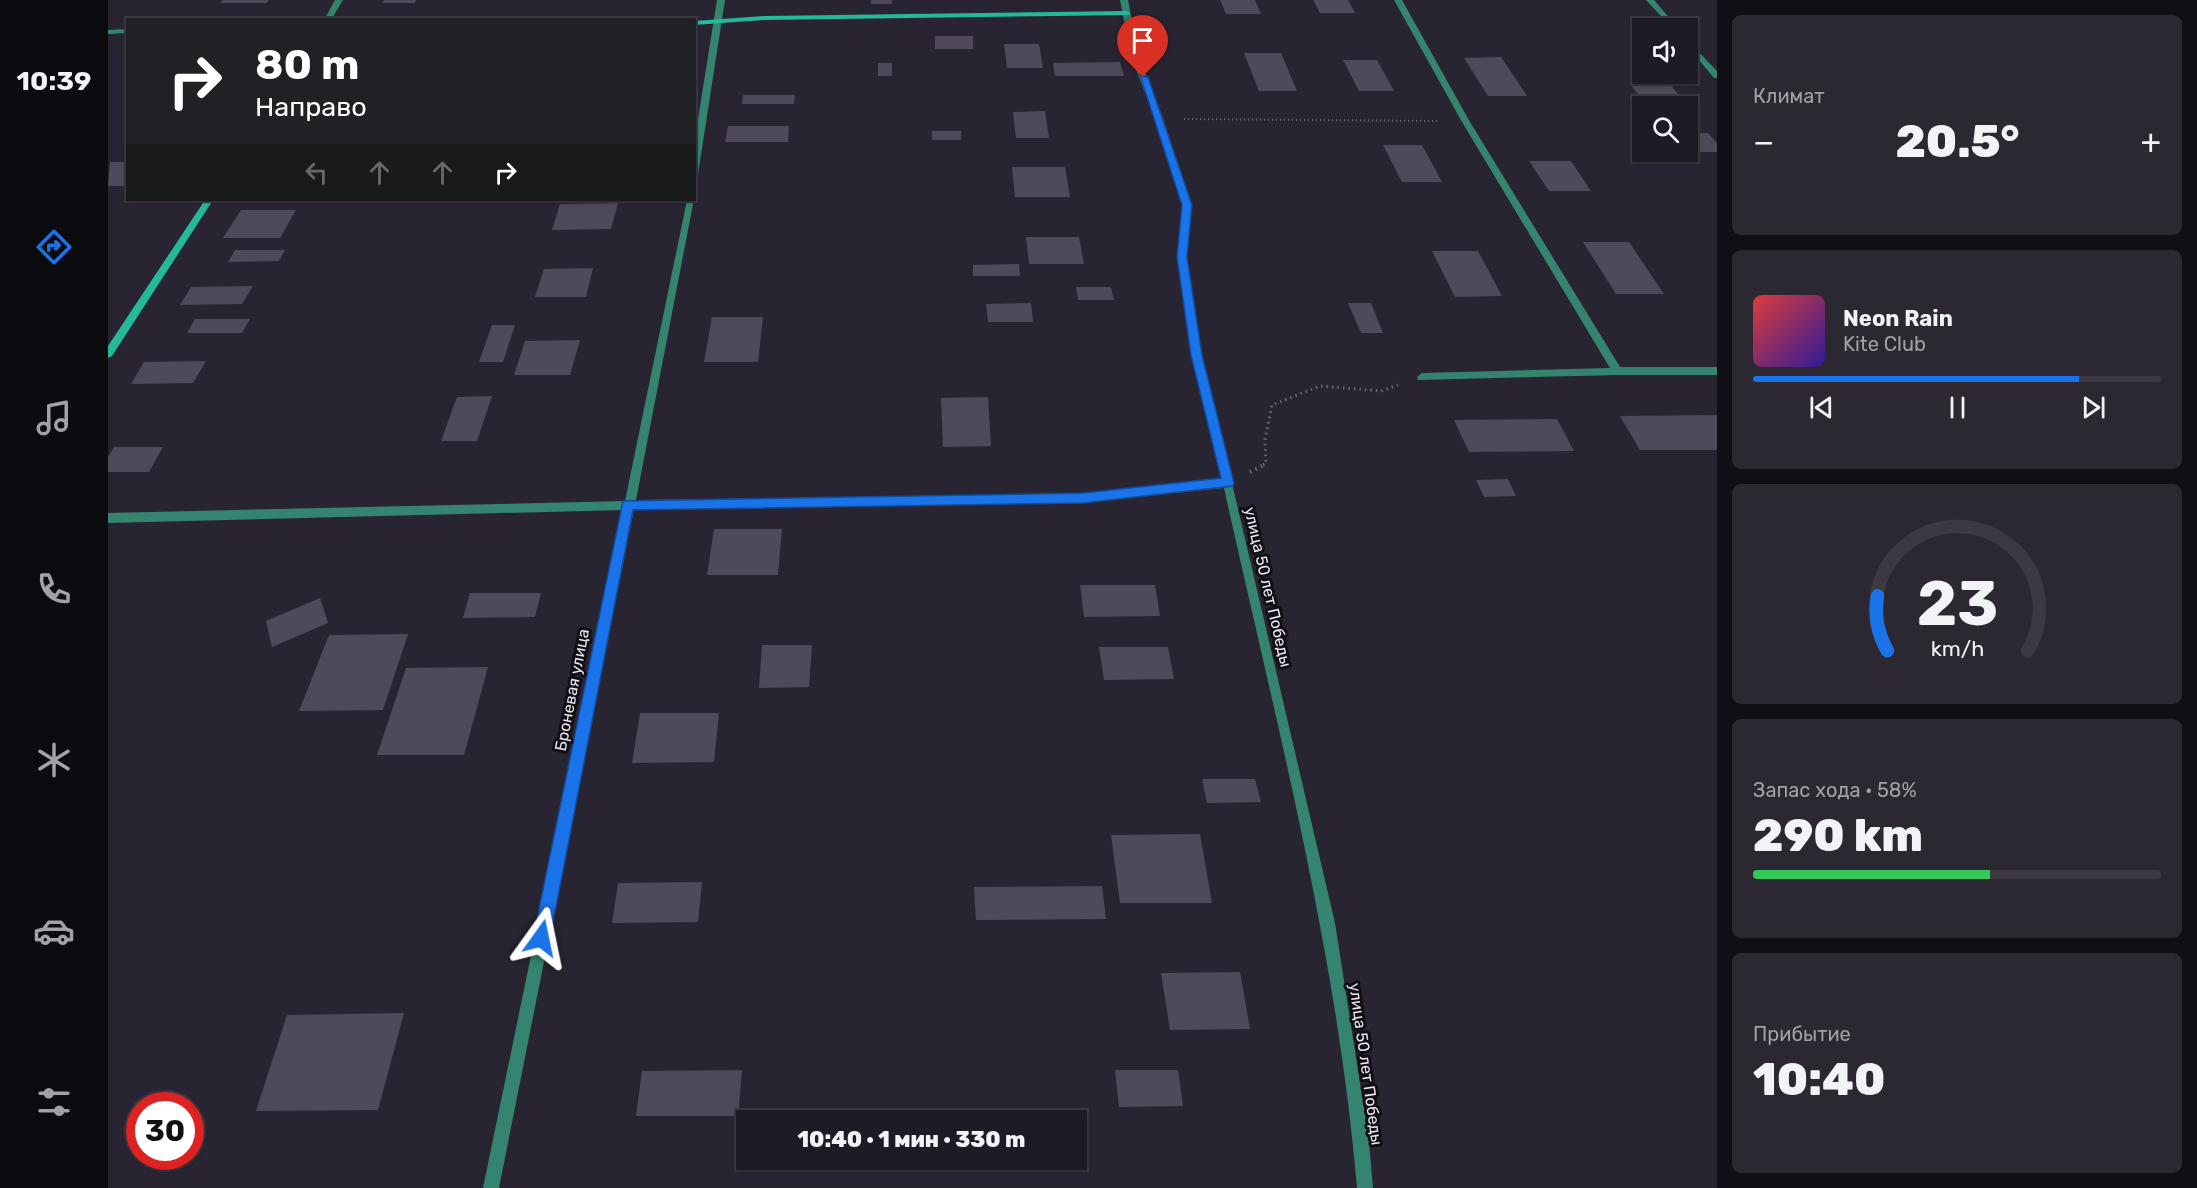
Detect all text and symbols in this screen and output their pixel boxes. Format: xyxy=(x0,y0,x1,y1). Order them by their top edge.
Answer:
pin xyxy=(1117,15,1168,77)
map controls xyxy=(1632,18,1698,162)
button: sound xyxy=(1632,18,1698,84)
icon: arrive xyxy=(1126,24,1159,57)
text: 80 m xyxy=(255,40,359,90)
icon: right xyxy=(156,42,234,120)
text: 10:39 xyxy=(17,65,91,97)
text: Климат xyxy=(1753,84,1825,108)
text: Направо xyxy=(255,91,367,123)
button: search xyxy=(1632,96,1698,162)
text: 20.5° xyxy=(1895,115,2020,168)
text: − xyxy=(1753,122,1774,161)
text: + xyxy=(2140,122,2161,161)
icon: left xyxy=(300,156,333,189)
icon: ahead xyxy=(363,156,396,189)
icon: ahead xyxy=(426,156,459,189)
icon: right xyxy=(489,156,522,189)
icon: directions xyxy=(33,226,75,268)
text: Neon Rain xyxy=(1843,305,1953,332)
text: Kite Club xyxy=(1843,332,1926,356)
icon: previous xyxy=(1805,391,1838,424)
icon: pause xyxy=(1941,391,1974,424)
icon: next xyxy=(2077,391,2110,424)
icon: music xyxy=(33,397,75,439)
street label: улица 50 лет Победы xyxy=(1240,505,1296,669)
text: 23 xyxy=(1916,567,1998,641)
icon: phone xyxy=(33,568,75,610)
street label: Броневая улица xyxy=(551,627,593,753)
text: km/h xyxy=(1930,636,1984,661)
icon: climate xyxy=(33,739,75,781)
text: Запас хода · 58% xyxy=(1753,778,1917,802)
text: 290 km xyxy=(1753,809,1923,862)
position arrow xyxy=(509,906,573,970)
icon: car xyxy=(33,910,75,952)
street label: улица 50 лет Победы xyxy=(1345,982,1387,1146)
text: Прибытие xyxy=(1753,1022,1851,1046)
text: 10:40 xyxy=(1753,1053,1885,1106)
icon: filters xyxy=(33,1081,75,1123)
speed limit sign: 30 xyxy=(126,1092,204,1170)
text: 10:40 · 1 мин · 330 m xyxy=(797,1126,1026,1153)

